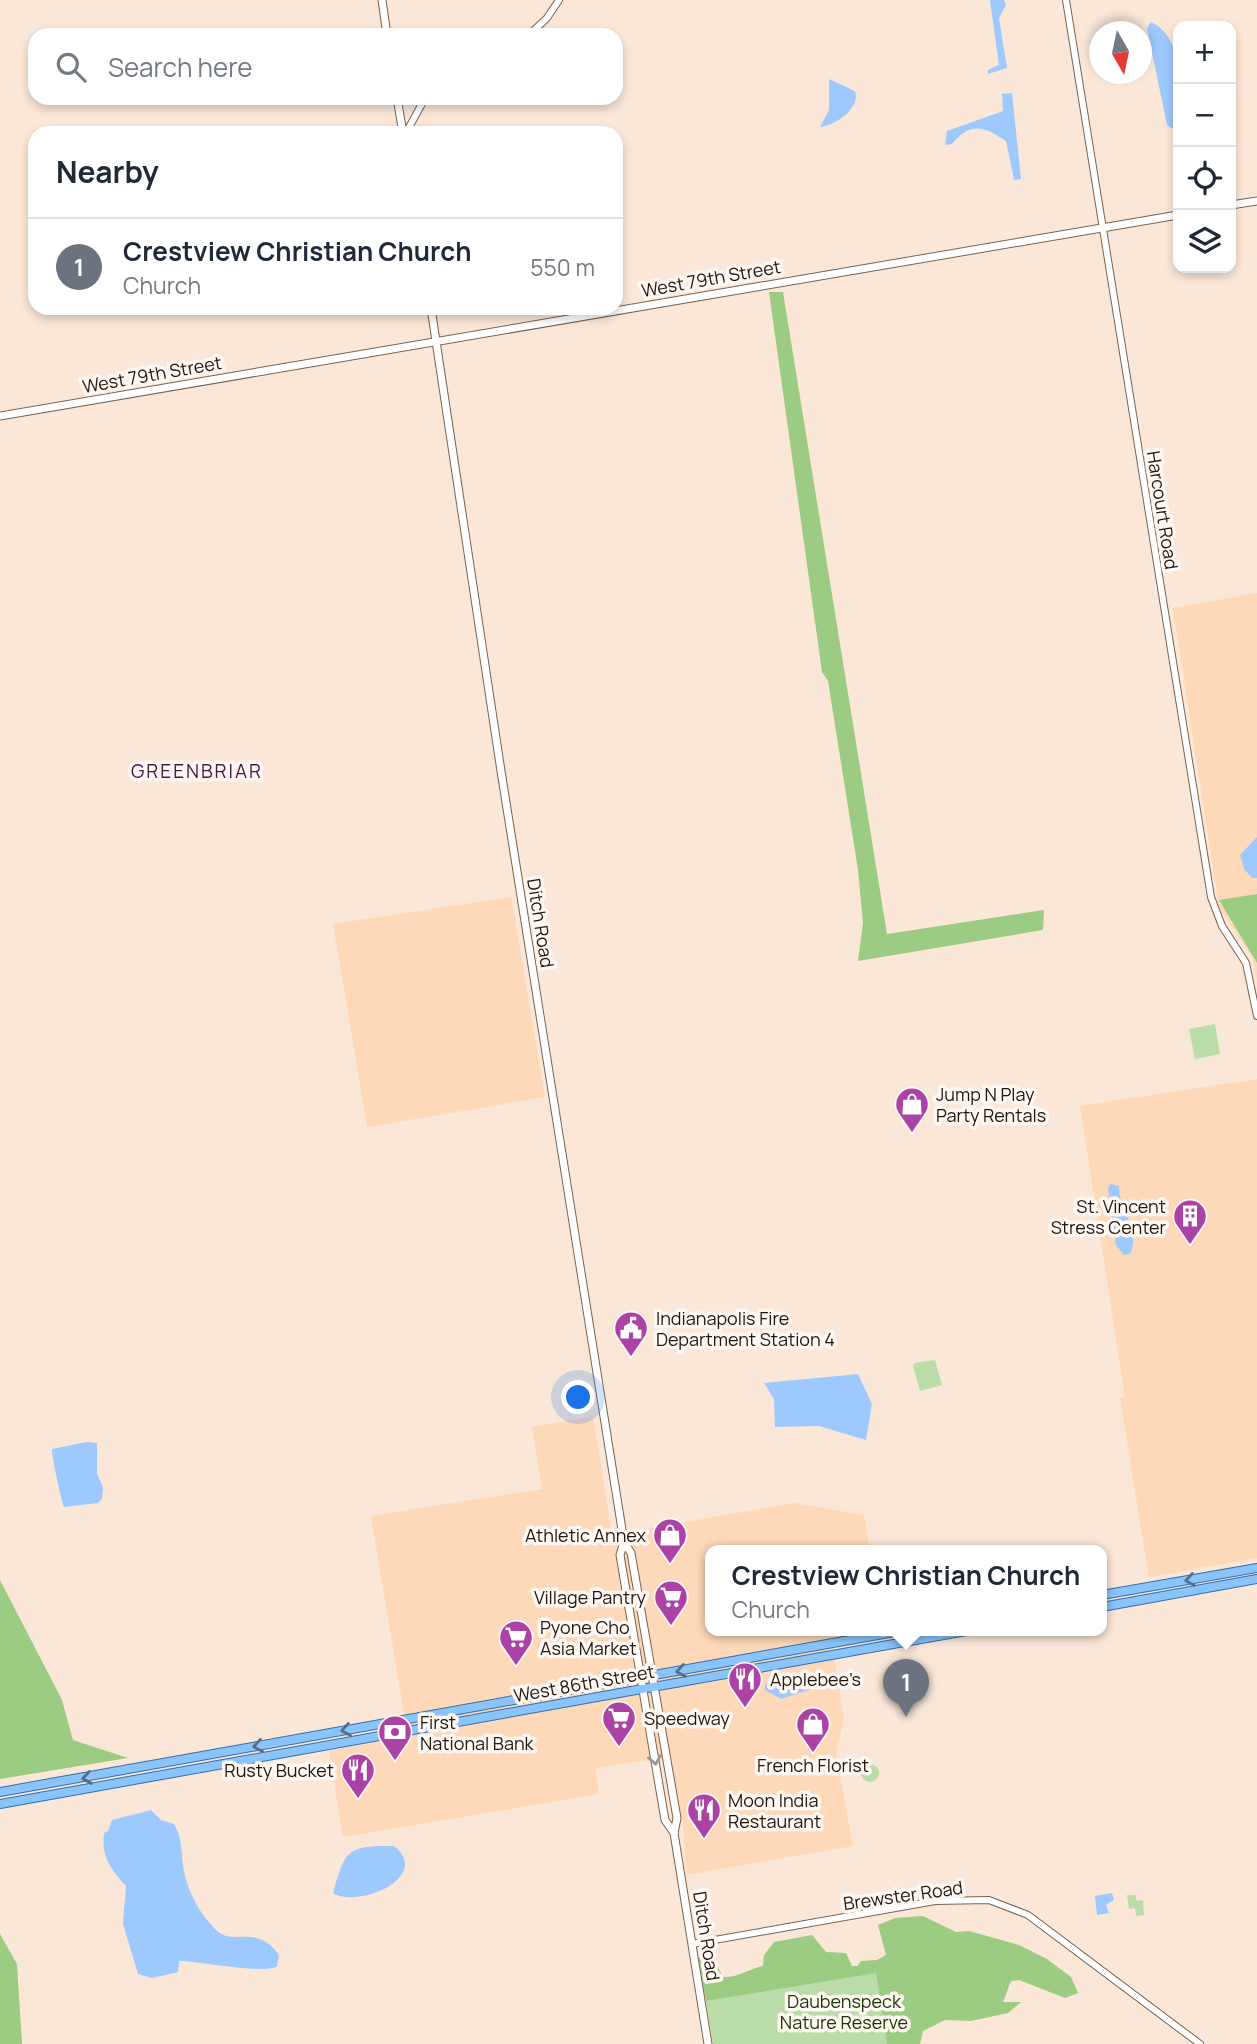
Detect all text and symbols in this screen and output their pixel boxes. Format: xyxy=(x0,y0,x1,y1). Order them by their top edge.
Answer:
north arrow xyxy=(1089,21,1152,84)
map controls xyxy=(1173,21,1236,273)
button: + xyxy=(1173,21,1236,84)
search box xyxy=(28,28,623,105)
icon: search xyxy=(52,48,90,86)
text: Search here xyxy=(108,49,253,85)
button: − xyxy=(1173,84,1236,147)
button: locate xyxy=(1173,147,1236,210)
text: Nearby xyxy=(56,151,159,192)
button: layers xyxy=(1173,210,1236,273)
text: Crestview Christian Church xyxy=(123,233,471,269)
text: 1 xyxy=(74,251,84,283)
text: 550 m xyxy=(530,251,595,283)
street label: West 79th Street xyxy=(639,254,783,302)
text: Church xyxy=(123,269,201,301)
street label: West 79th Street xyxy=(80,350,224,398)
street label: Harcourt Road xyxy=(1142,449,1184,571)
district label: GREENBRIAR xyxy=(131,758,263,784)
street label: Ditch Road xyxy=(522,877,560,969)
place label: Jump N Play Party Rentals xyxy=(936,1082,1046,1127)
shop icon: Jump N Play Party Rentals xyxy=(893,1085,931,1134)
place label: St. Vincent Stress Center xyxy=(1051,1194,1167,1239)
building icon: St. Vincent Stress Center xyxy=(1171,1197,1209,1246)
place label: Indianapolis Fire Department Station 4 xyxy=(656,1306,835,1351)
public building icon: Indianapolis Fire Department Station 4 xyxy=(612,1309,650,1358)
your location xyxy=(561,1380,595,1414)
shop icon: Athletic Annex xyxy=(651,1516,689,1565)
place label: Athletic Annex xyxy=(525,1523,647,1547)
popup xyxy=(705,1545,1107,1636)
text: Crestview Christian Church xyxy=(732,1557,1080,1593)
one-way arrow xyxy=(1184,1572,1196,1587)
supermarket icon: Village Pantry xyxy=(652,1578,690,1627)
place label: Village Pantry xyxy=(534,1585,647,1609)
text: Church xyxy=(732,1593,810,1625)
place label: Pyone Cho Asia Market xyxy=(540,1615,637,1660)
supermarket icon: Pyone Cho Asia Market xyxy=(497,1618,535,1667)
street label: West 86th Street xyxy=(512,1659,656,1707)
pin: 1 xyxy=(883,1659,929,1717)
restaurant icon: Applebee's xyxy=(726,1660,764,1709)
one-way arrow xyxy=(675,1662,687,1677)
place label: Applebee's xyxy=(770,1667,861,1691)
supermarket icon: Speedway xyxy=(600,1699,638,1748)
shop icon: French Florist xyxy=(794,1705,832,1754)
place label: Speedway xyxy=(644,1706,730,1730)
place label: First National Bank xyxy=(420,1710,535,1755)
bank icon: First National Bank xyxy=(376,1713,414,1762)
one-way arrow xyxy=(340,1722,352,1737)
one-way arrow xyxy=(252,1737,264,1752)
restaurant icon: Rusty Bucket xyxy=(339,1751,377,1800)
place label: French Florist xyxy=(757,1753,869,1777)
one-way arrow xyxy=(647,1754,662,1766)
place label: Rusty Bucket xyxy=(224,1758,334,1782)
one-way arrow xyxy=(81,1770,93,1785)
place label: Moon India Restaurant xyxy=(728,1788,821,1833)
restaurant icon: Moon India Restaurant xyxy=(685,1791,723,1840)
street label: Brewster Road xyxy=(842,1875,964,1915)
street label: Ditch Road xyxy=(688,1890,726,1982)
park label: Daubenspeck Nature Reserve xyxy=(780,1989,908,2034)

